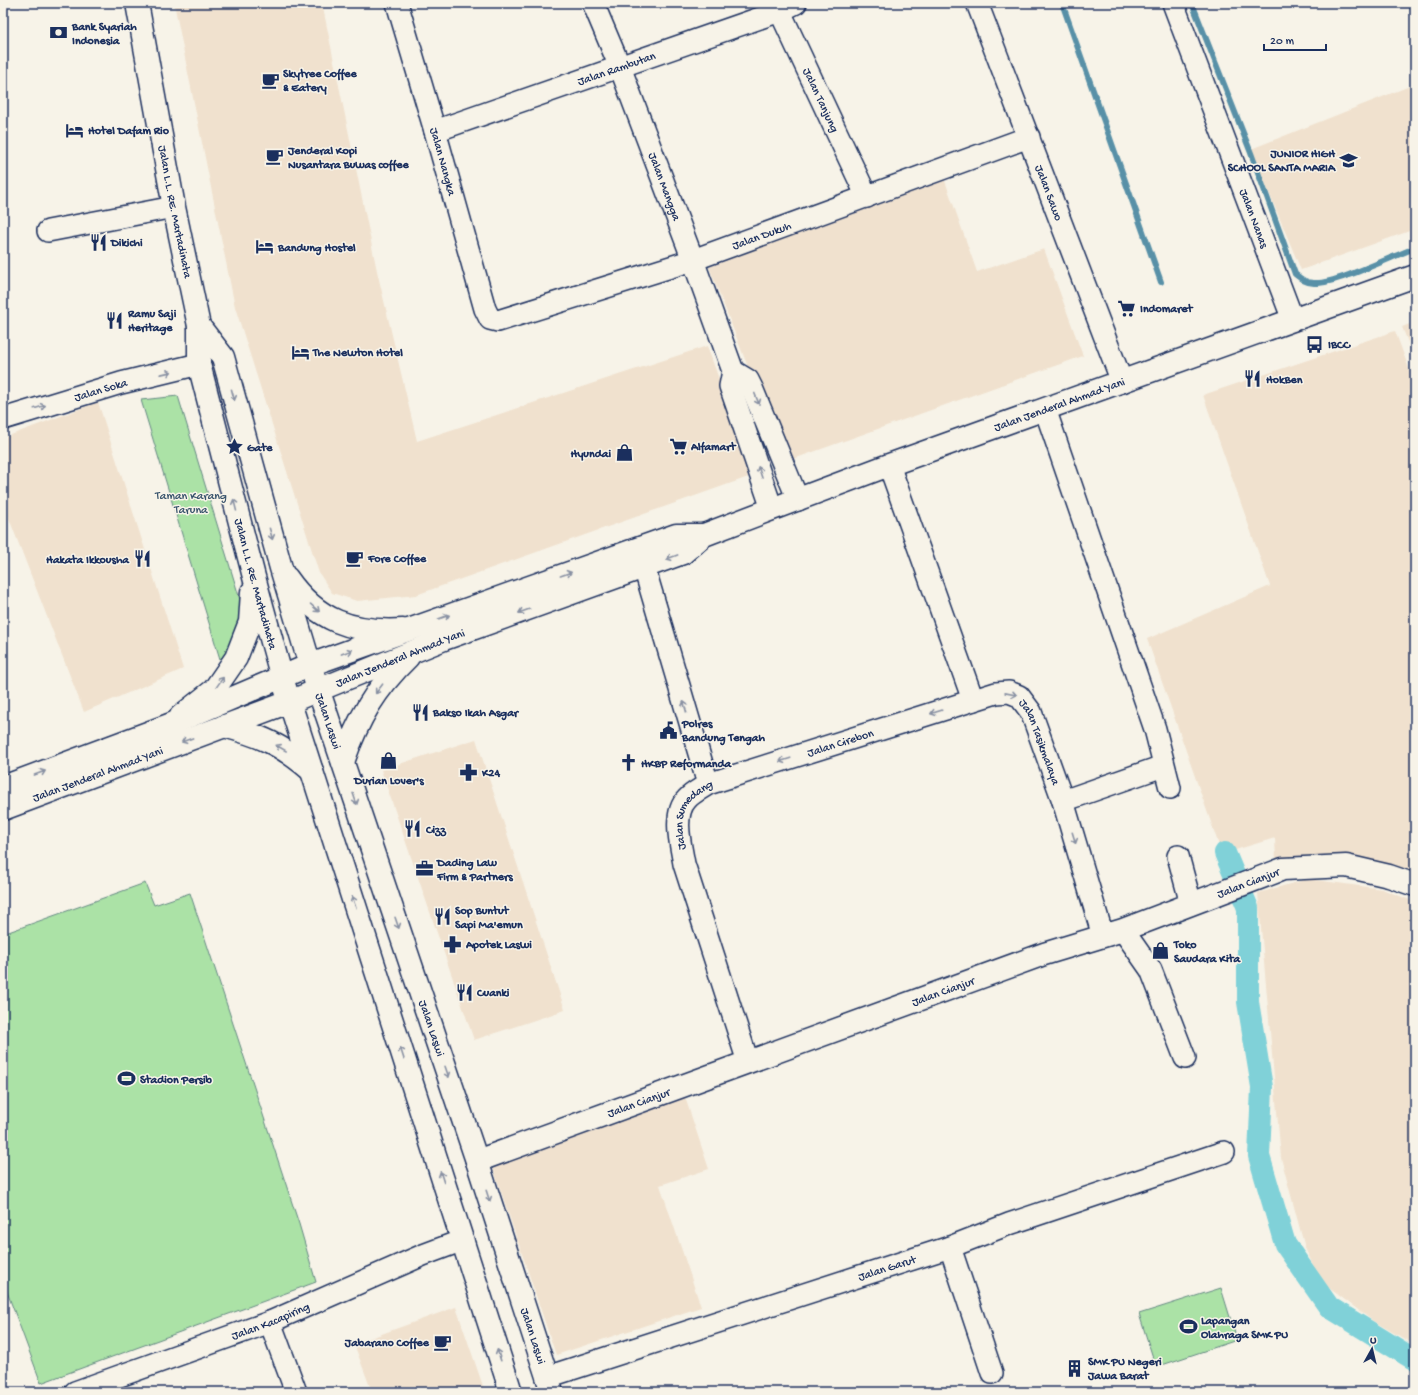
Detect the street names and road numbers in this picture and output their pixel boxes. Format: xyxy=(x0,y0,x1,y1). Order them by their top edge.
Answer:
street label: Jalan Rambutan xyxy=(576,50,658,90)
street label: Jalan Tanjung xyxy=(799,66,841,135)
street label: Jalan Nangka xyxy=(425,126,458,198)
street label: Jalan L.L. RE. Martadinata xyxy=(154,144,194,280)
street label: Jalan Mangga xyxy=(644,151,683,223)
street label: Jalan Sawo xyxy=(1031,163,1065,223)
street label: Jalan Nanas xyxy=(1235,187,1270,251)
street label: Jalan Dukuh xyxy=(731,219,794,254)
street label: Jalan Jenderal Ahmad Yani xyxy=(993,376,1128,436)
street label: Jalan Soka xyxy=(73,377,129,406)
street label: Jalan L.L. RE. Martadinata xyxy=(230,517,279,652)
street label: Jalan Jenderal Ahmad Yani xyxy=(334,627,467,691)
street label: Jalan Laswi xyxy=(311,692,343,752)
street label: Jalan Tasikmalaya xyxy=(1015,697,1062,787)
street label: Jalan Cirebon xyxy=(806,727,876,761)
street label: Jalan Jenderal Ahmad Yani xyxy=(31,745,166,806)
street label: Jalan Sumedang xyxy=(674,778,715,851)
street label: Jalan Cianjur xyxy=(1216,865,1284,902)
street label: Jalan Cianjur xyxy=(910,974,979,1011)
street label: Jalan Laswi xyxy=(414,999,446,1059)
street label: Jalan Cianjur xyxy=(606,1085,674,1122)
street label: Jalan Garut xyxy=(857,1253,919,1285)
street label: Jalan Kacapiring xyxy=(230,1300,312,1344)
street label: Jalan Laswi xyxy=(516,1306,548,1367)

